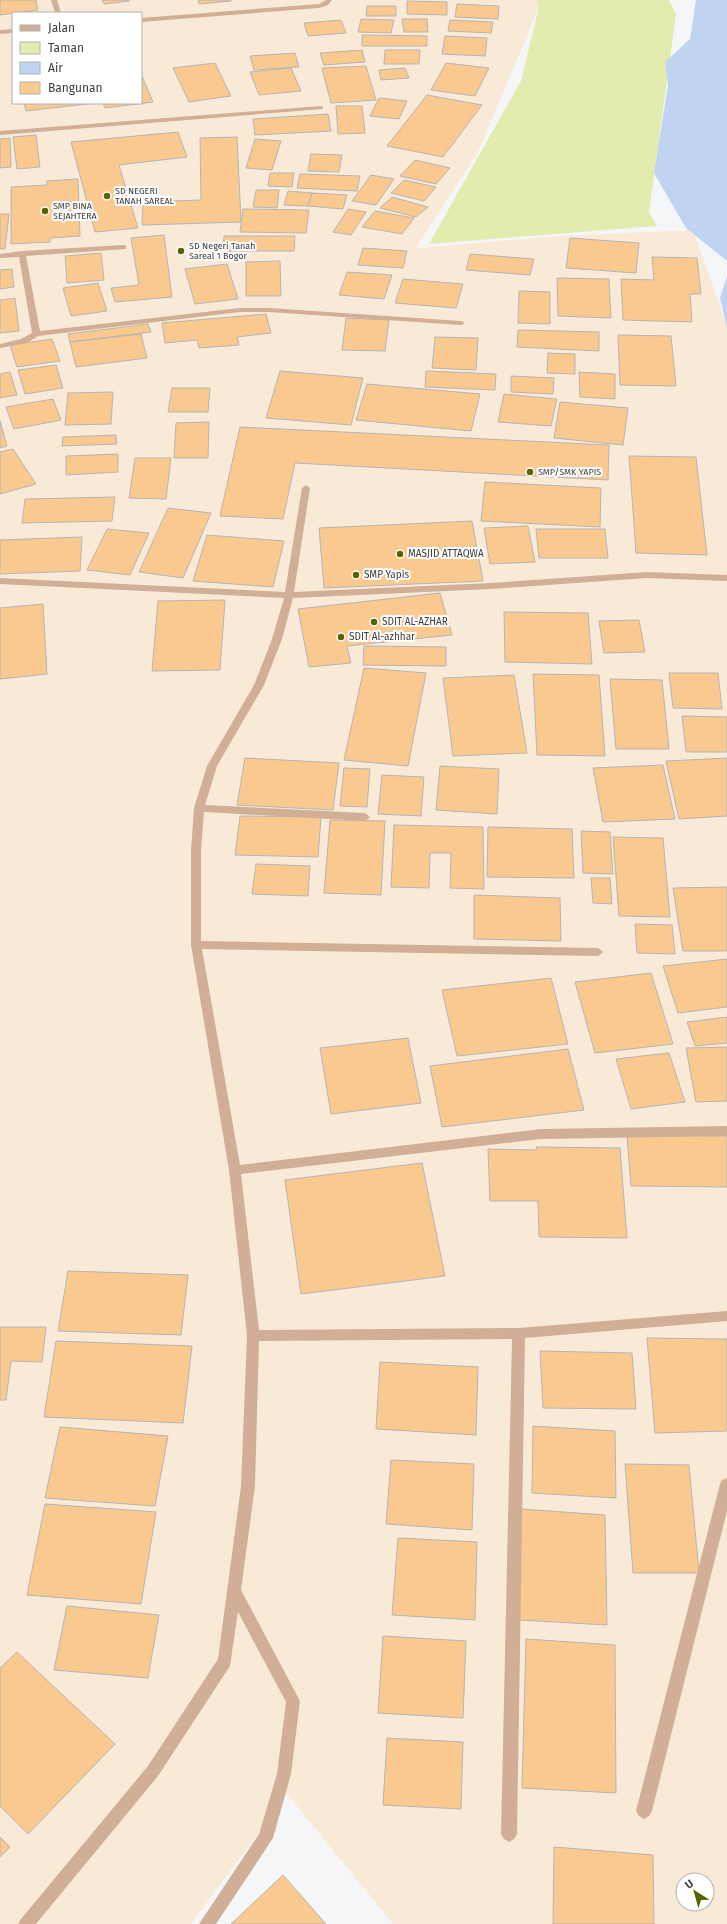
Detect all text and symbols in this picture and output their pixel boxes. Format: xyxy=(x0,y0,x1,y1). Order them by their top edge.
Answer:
legend xyxy=(12,12,142,104)
text: Jalan xyxy=(48,21,75,35)
text: Taman xyxy=(48,41,84,55)
text: Air xyxy=(48,61,63,75)
text: Bangunan xyxy=(48,81,103,95)
place label: SD NEGERI TANAH SAREAL xyxy=(115,186,175,206)
marker: SD NEGERI TANAH SAREAL xyxy=(102,191,112,201)
place label: SMP BINA SEJAHTERA xyxy=(53,201,98,221)
marker: SMP BINA SEJAHTERA xyxy=(40,206,50,216)
place label: SD Negeri Tanah Sareal 1 Bogor xyxy=(189,241,256,261)
marker: SD Negeri Tanah Sareal 1 Bogor xyxy=(176,246,186,256)
marker: SMP/SMK YAPIS xyxy=(525,467,535,477)
place label: SMP/SMK YAPIS xyxy=(538,467,601,477)
place label: MASJID ATTAQWA xyxy=(408,548,484,560)
marker: MASJID ATTAQWA xyxy=(395,549,405,559)
place label: SMP Yapis xyxy=(364,569,409,581)
marker: SMP Yapis xyxy=(351,570,361,580)
place label: SDIT AL-AZHAR xyxy=(382,616,448,628)
marker: SDIT AL-AZHAR xyxy=(369,617,379,627)
place label: SDIT Al-azhhar xyxy=(349,631,415,643)
marker: SDIT Al-azhhar xyxy=(336,632,346,642)
north arrow xyxy=(675,1872,715,1912)
text: U xyxy=(683,1877,696,1892)

